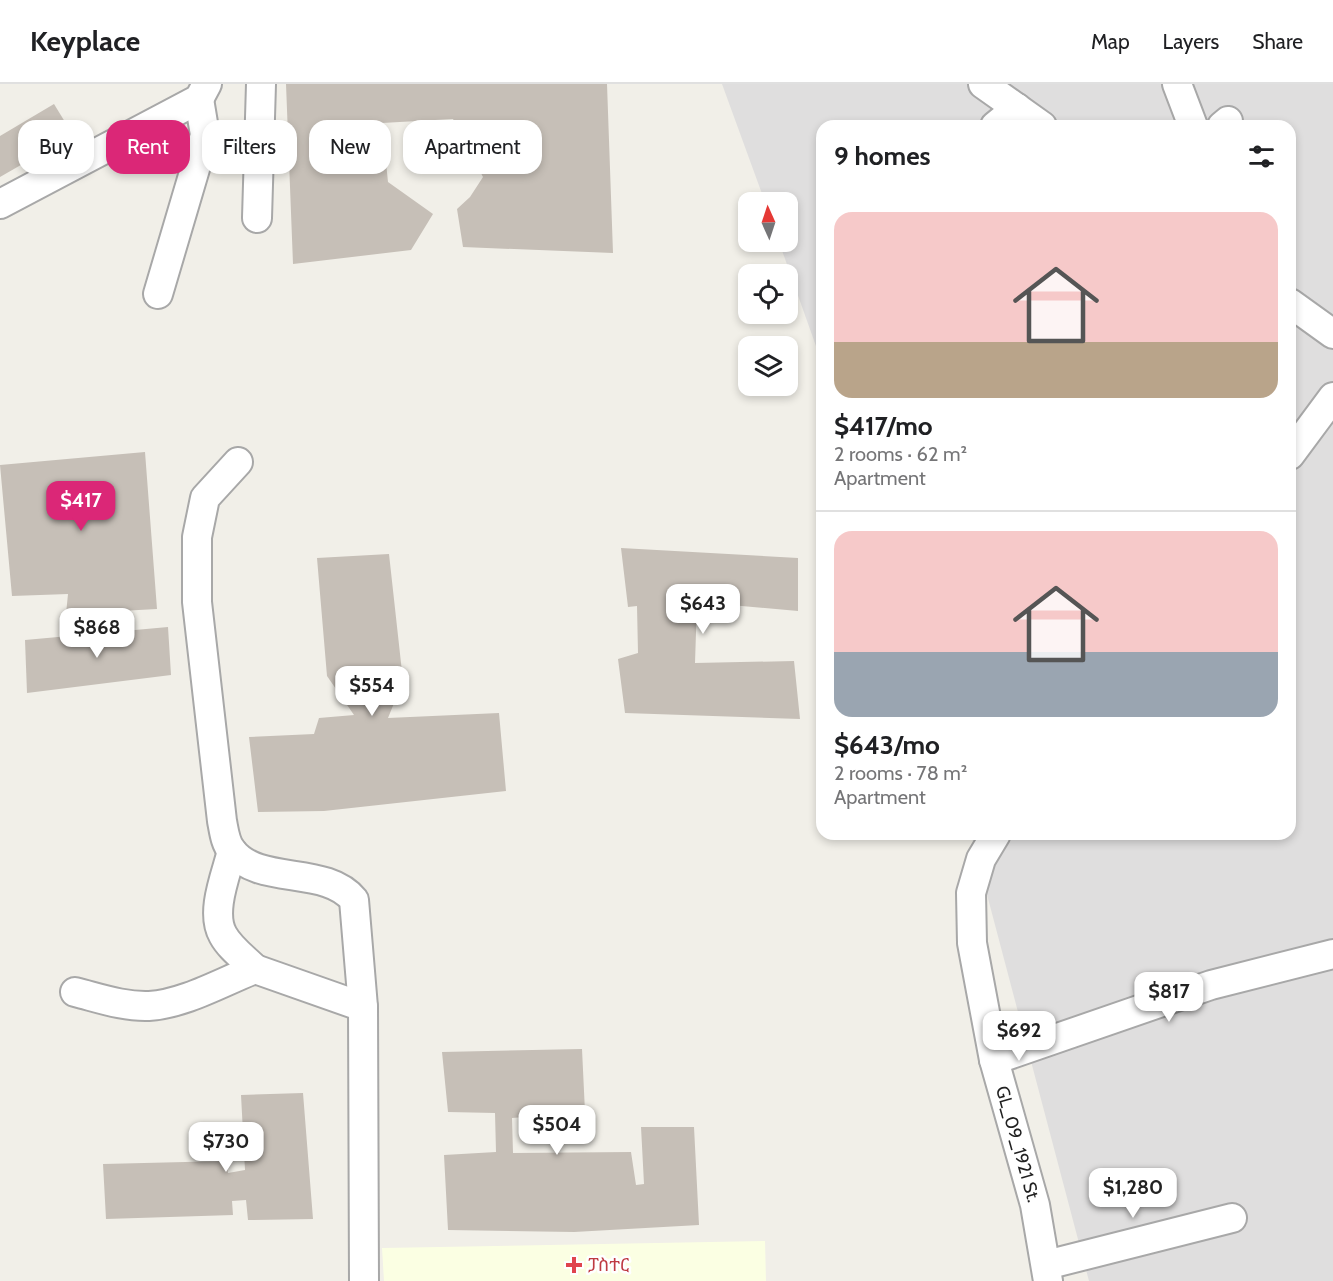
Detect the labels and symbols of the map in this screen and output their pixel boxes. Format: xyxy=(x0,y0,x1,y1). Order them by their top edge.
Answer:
north arrow xyxy=(738,192,798,252)
pin: $417 xyxy=(45,481,117,532)
pin: $643 xyxy=(667,584,739,635)
pin: $868 xyxy=(61,608,133,659)
pin: $554 xyxy=(336,666,408,717)
pin: $817 xyxy=(1133,972,1205,1023)
pin: $692 xyxy=(983,1011,1055,1062)
street label: GL_09_1921 St. xyxy=(991,1083,1045,1205)
pin: $504 xyxy=(521,1105,593,1156)
pin: $730 xyxy=(190,1122,262,1173)
pin: $1,280 xyxy=(1084,1168,1182,1219)
place label: ፓስተር xyxy=(588,1254,629,1276)
marker: ፓስተር xyxy=(565,1256,583,1274)

